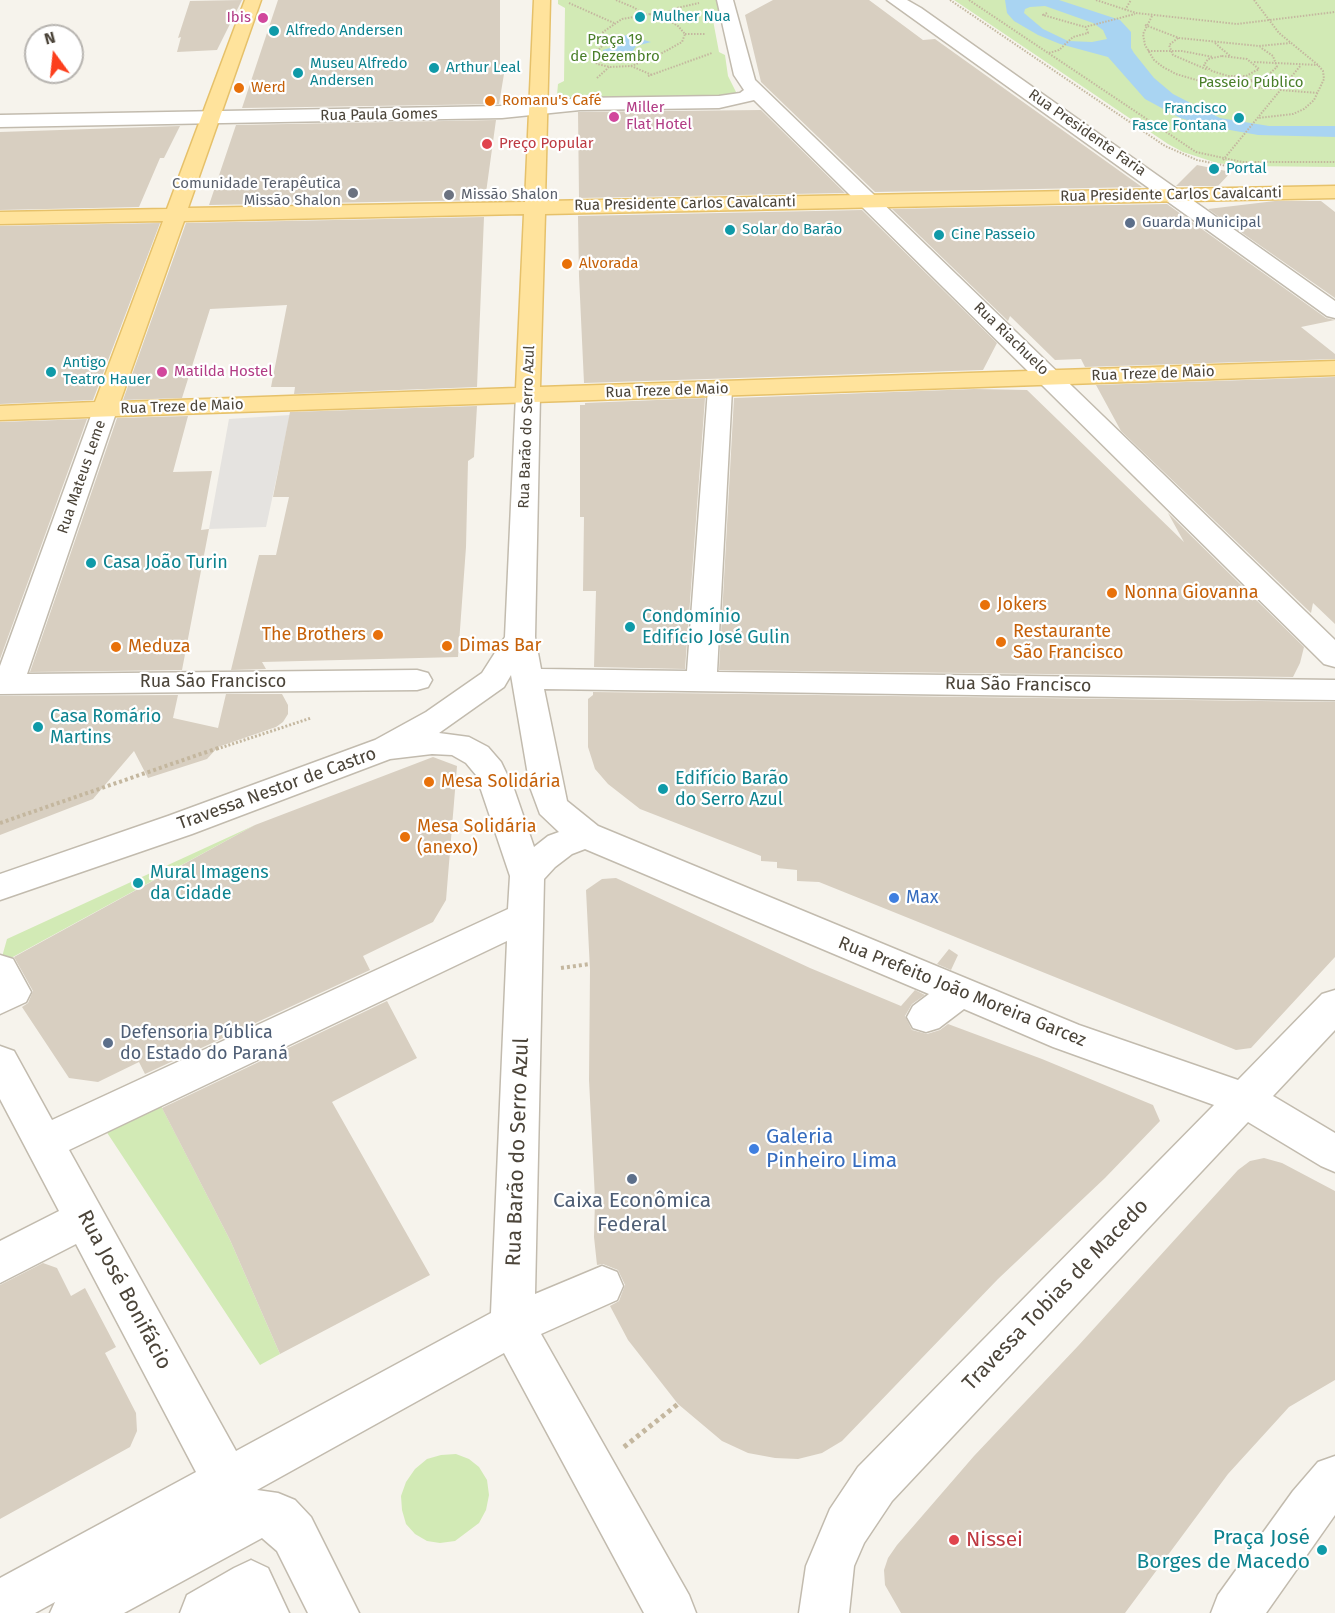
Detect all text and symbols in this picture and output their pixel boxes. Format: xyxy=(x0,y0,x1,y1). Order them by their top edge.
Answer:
place label: Mulher Nua xyxy=(652,8,731,26)
place label: Ibis xyxy=(226,9,251,27)
marker: Mulher Nua xyxy=(633,10,647,24)
marker: Ibis xyxy=(256,11,270,25)
place label: Alfredo Andersen xyxy=(286,22,403,40)
north arrow xyxy=(24,24,84,84)
marker: Alfredo Andersen xyxy=(267,24,281,38)
text: N xyxy=(42,28,57,49)
park label: Praça 19 de Dezembro xyxy=(570,31,660,66)
place label: Museu Alfredo Andersen xyxy=(310,55,408,90)
place label: Arthur Leal xyxy=(446,59,521,77)
marker: Arthur Leal xyxy=(427,61,441,75)
marker: Museu Alfredo Andersen xyxy=(291,66,305,80)
park label: Passeio Público xyxy=(1198,74,1304,92)
place label: Werd xyxy=(251,79,286,97)
marker: Werd xyxy=(232,81,246,95)
street label: Rua Presidente Faria xyxy=(1025,86,1149,180)
place label: Romanu's Café xyxy=(502,92,602,110)
marker: Romanu's Café xyxy=(483,94,497,108)
place label: Miller Flat Hotel xyxy=(626,99,692,134)
place label: Francisco Fasce Fontana xyxy=(1132,100,1227,135)
street label: Rua Paula Gomes xyxy=(320,105,438,125)
marker: Miller Flat Hotel xyxy=(607,110,621,124)
marker: Francisco Fasce Fontana xyxy=(1232,111,1246,125)
place label: Preço Popular xyxy=(499,135,593,153)
marker: Preço Popular xyxy=(480,137,494,151)
place label: Portal xyxy=(1226,160,1267,178)
marker: Portal xyxy=(1207,162,1221,176)
place label: Comunidade Terapêutica Missão Shalon xyxy=(172,175,341,210)
street label: Rua Presidente Carlos Cavalcanti xyxy=(1060,184,1282,206)
marker: Comunidade Terapêutica Missão Shalon xyxy=(346,186,360,200)
place label: Missão Shalon xyxy=(461,186,558,204)
marker: Missão Shalon xyxy=(442,188,456,202)
street label: Rua Presidente Carlos Cavalcanti xyxy=(574,193,796,215)
place label: Guarda Municipal xyxy=(1142,214,1261,232)
marker: Guarda Municipal xyxy=(1123,216,1137,230)
place label: Solar do Barão xyxy=(742,221,842,239)
marker: Solar do Barão xyxy=(723,223,737,237)
place label: Cine Passeio xyxy=(951,226,1035,244)
marker: Cine Passeio xyxy=(932,228,946,242)
place label: Alvorada xyxy=(579,255,638,273)
marker: Alvorada xyxy=(560,257,574,271)
street label: Rua Riachuelo xyxy=(970,299,1052,379)
street label: Rua Barão do Serro Azul xyxy=(515,345,539,509)
place label: Antigo Teatro Hauer xyxy=(63,354,151,389)
place label: Matilda Hostel xyxy=(174,363,273,381)
street label: Rua Treze de Maio xyxy=(1091,363,1215,385)
marker: Antigo Teatro Hauer xyxy=(44,365,58,379)
marker: Matilda Hostel xyxy=(155,365,169,379)
street label: Rua Treze de Maio xyxy=(605,380,729,402)
street label: Rua Treze de Maio xyxy=(120,396,244,418)
street label: Rua Mateus Leme xyxy=(54,418,110,536)
place label: Casa João Turin xyxy=(103,552,228,574)
marker: Casa João Turin xyxy=(84,556,98,570)
place label: Nonna Giovanna xyxy=(1124,582,1259,604)
marker: Nonna Giovanna xyxy=(1105,586,1119,600)
place label: Jokers xyxy=(997,594,1047,616)
marker: Jokers xyxy=(978,598,992,612)
place label: Condomínio Edifício José Gulin xyxy=(642,606,790,648)
marker: Condomínio Edifício José Gulin xyxy=(623,620,637,634)
place label: Restaurante São Francisco xyxy=(1013,621,1124,664)
place label: The Brothers xyxy=(262,624,366,646)
marker: The Brothers xyxy=(371,628,385,642)
place label: Dimas Bar xyxy=(459,635,542,657)
marker: Restaurante São Francisco xyxy=(994,635,1008,649)
place label: Meduza xyxy=(128,636,190,658)
marker: Dimas Bar xyxy=(440,639,454,653)
marker: Meduza xyxy=(109,640,123,654)
street label: Rua São Francisco xyxy=(140,671,286,693)
street label: Rua São Francisco xyxy=(945,673,1091,697)
place label: Casa Romário Martins xyxy=(50,706,161,748)
marker: Casa Romário Martins xyxy=(31,720,45,734)
street label: Travessa Nestor de Castro xyxy=(175,743,379,835)
place label: Edifício Barão do Serro Azul xyxy=(675,768,789,810)
place label: Mesa Solidária xyxy=(441,771,561,793)
marker: Mesa Solidária xyxy=(422,775,436,789)
marker: Edifício Barão do Serro Azul xyxy=(656,782,670,796)
place label: Mesa Solidária (anexo) xyxy=(417,816,537,858)
marker: Mesa Solidária (anexo) xyxy=(398,830,412,844)
place label: Mural Imagens da Cidade xyxy=(150,862,269,904)
marker: Mural Imagens da Cidade xyxy=(131,876,145,890)
place label: Max xyxy=(906,887,939,909)
marker: Max xyxy=(887,891,901,905)
street label: Rua Prefeito João Moreira Garcez xyxy=(835,932,1089,1052)
place label: Defensoria Pública do Estado do Paraná xyxy=(120,1022,288,1064)
marker: Defensoria Pública do Estado do Paraná xyxy=(101,1036,115,1050)
street label: Rua Barão do Serro Azul xyxy=(501,1037,535,1267)
place label: Galeria Pinheiro Lima xyxy=(766,1124,897,1174)
marker: Galeria Pinheiro Lima xyxy=(747,1142,761,1156)
marker: Caixa Econômica Federal xyxy=(625,1172,639,1186)
place label: Caixa Econômica Federal xyxy=(553,1188,711,1238)
street label: Travessa Tobias de Macedo xyxy=(958,1194,1154,1396)
street label: Rua José Bonifácio xyxy=(71,1206,177,1374)
place label: Praça José Borges de Macedo xyxy=(1137,1525,1310,1575)
place label: Nissei xyxy=(966,1527,1023,1553)
marker: Nissei xyxy=(947,1533,961,1547)
marker: Praça José Borges de Macedo xyxy=(1315,1543,1329,1557)

